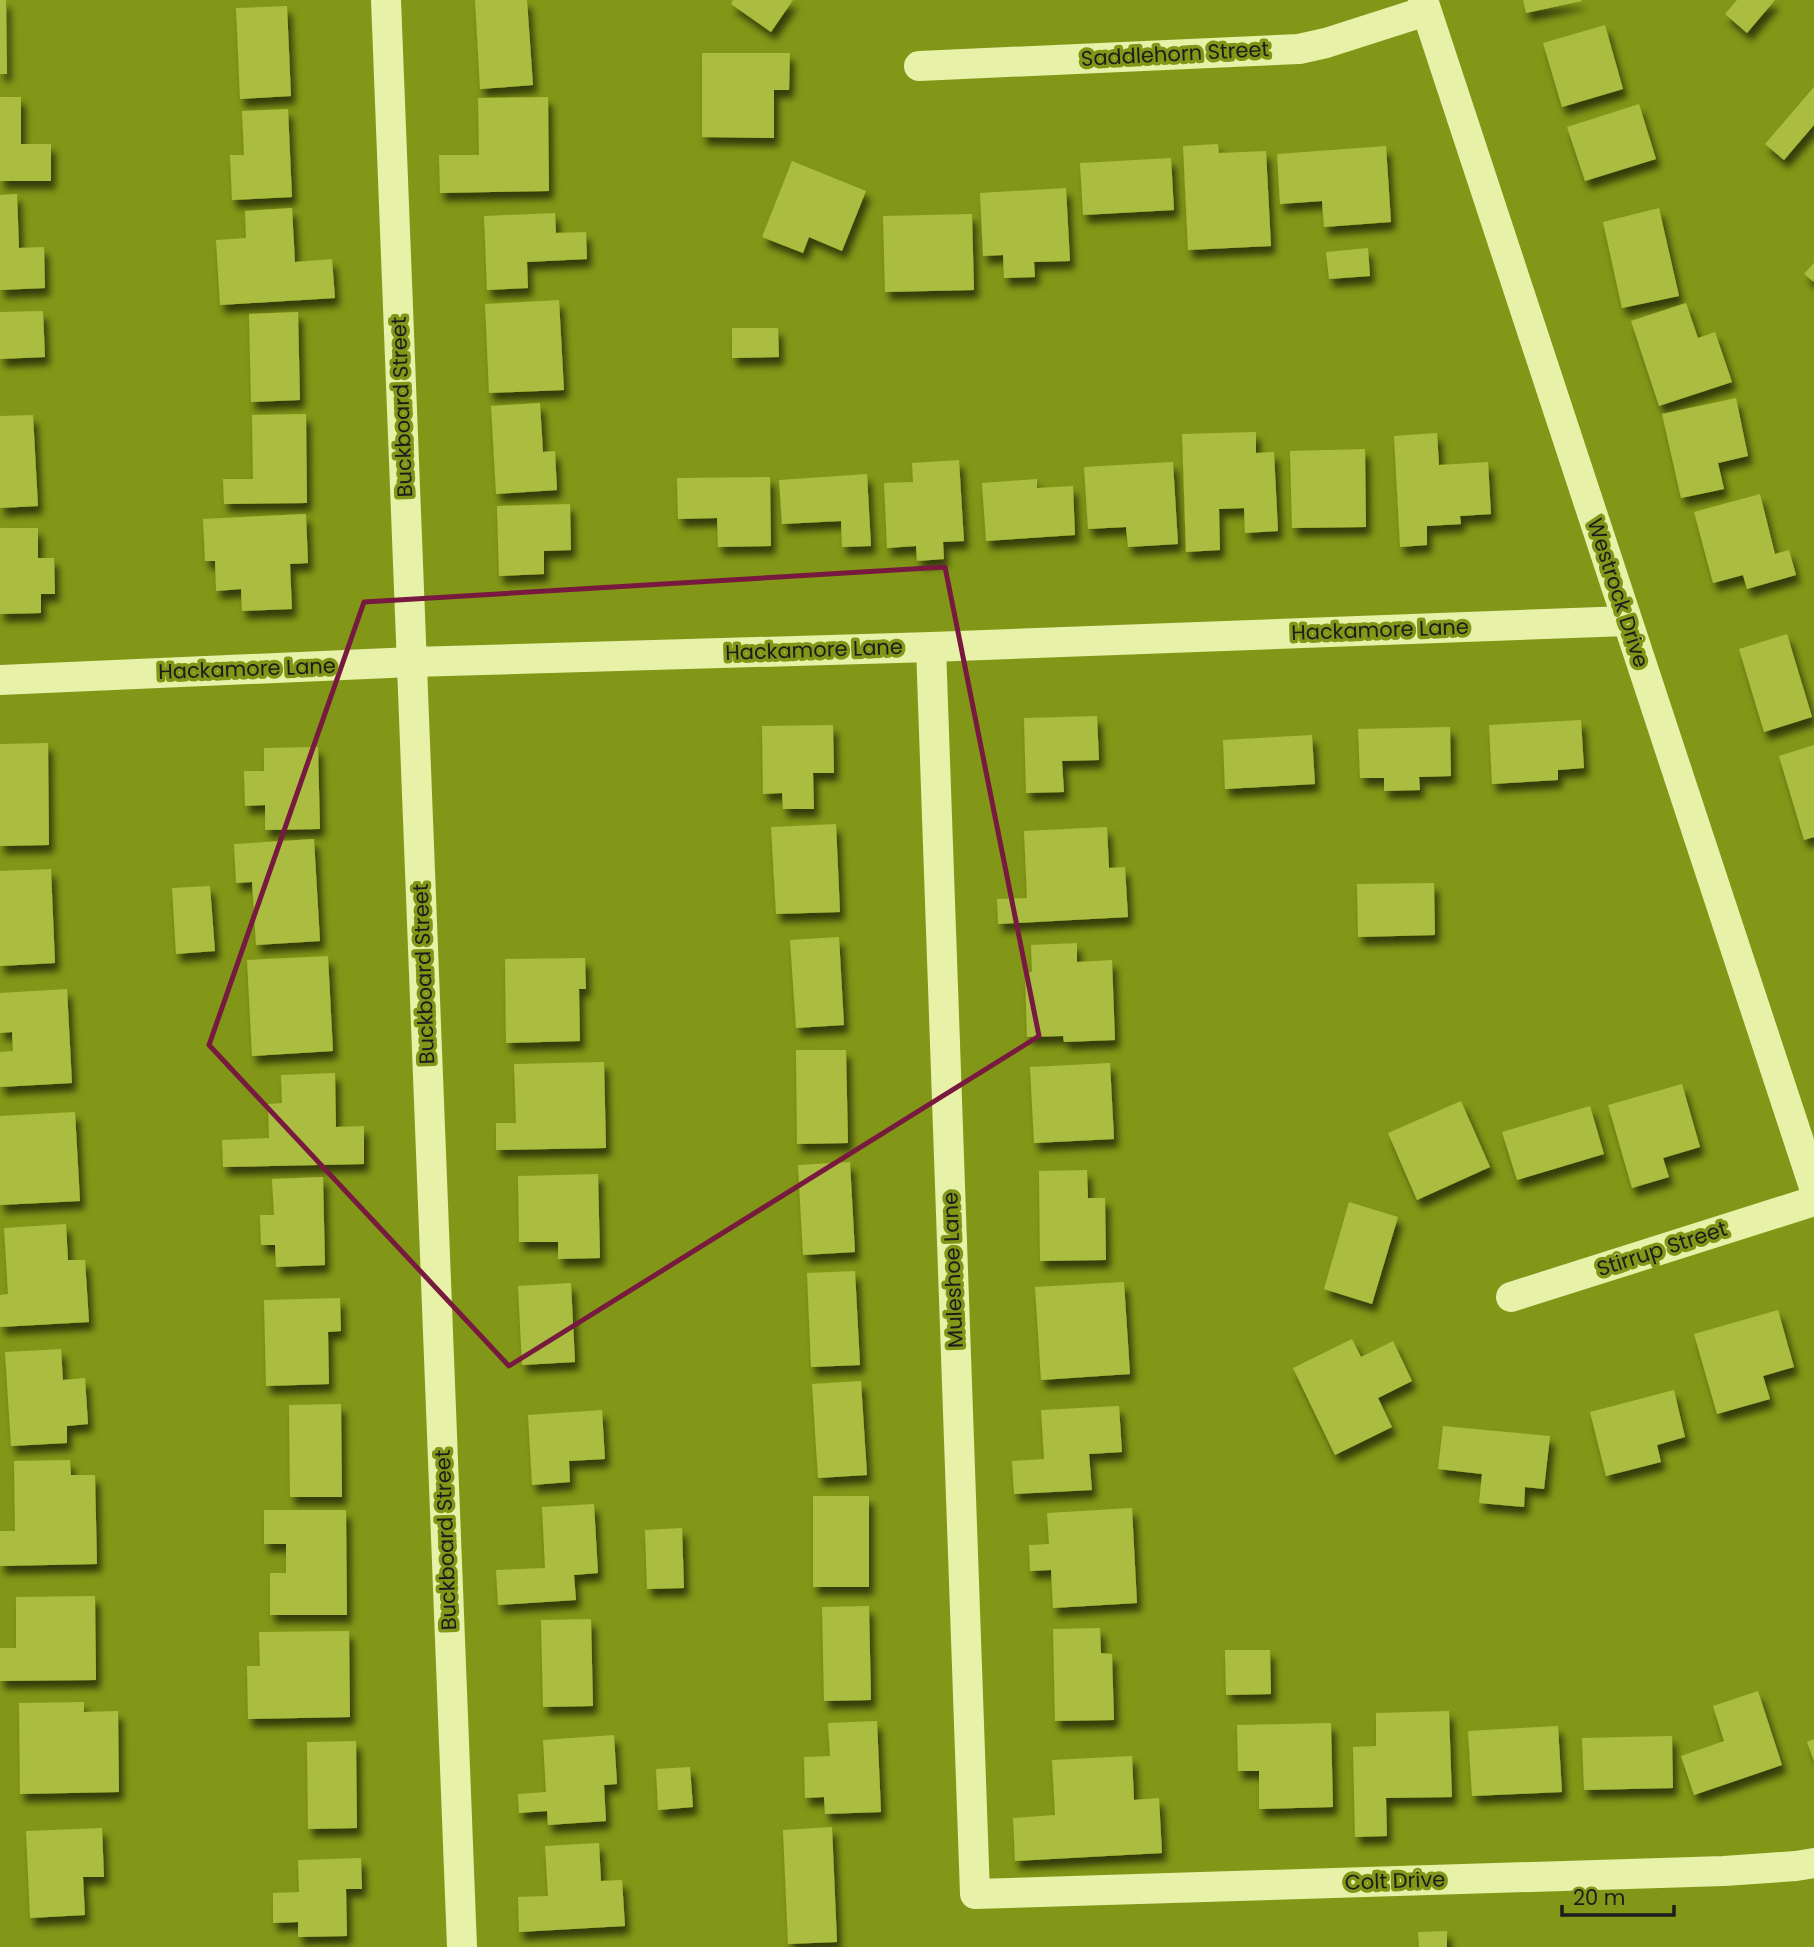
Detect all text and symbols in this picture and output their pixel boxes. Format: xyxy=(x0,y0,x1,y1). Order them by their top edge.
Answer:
street label: Saddlehorn Street xyxy=(1080,34,1270,73)
street label: Buckboard Street xyxy=(384,316,419,498)
street label: Westrock Drive xyxy=(1581,515,1656,671)
street label: Hackamore Lane xyxy=(1291,612,1469,647)
street label: Hackamore Lane xyxy=(725,632,903,667)
street label: Hackamore Lane xyxy=(158,651,336,686)
street label: Buckboard Street xyxy=(406,883,441,1065)
street label: Muleshoe Lane xyxy=(935,1192,970,1348)
street label: Stirrup Street xyxy=(1593,1214,1731,1283)
street label: Buckboard Street xyxy=(428,1449,463,1631)
street label: Colt Drive xyxy=(1344,1864,1446,1897)
scale bar xyxy=(1562,1874,1674,1918)
text: 20 m xyxy=(1573,1883,1626,1912)

